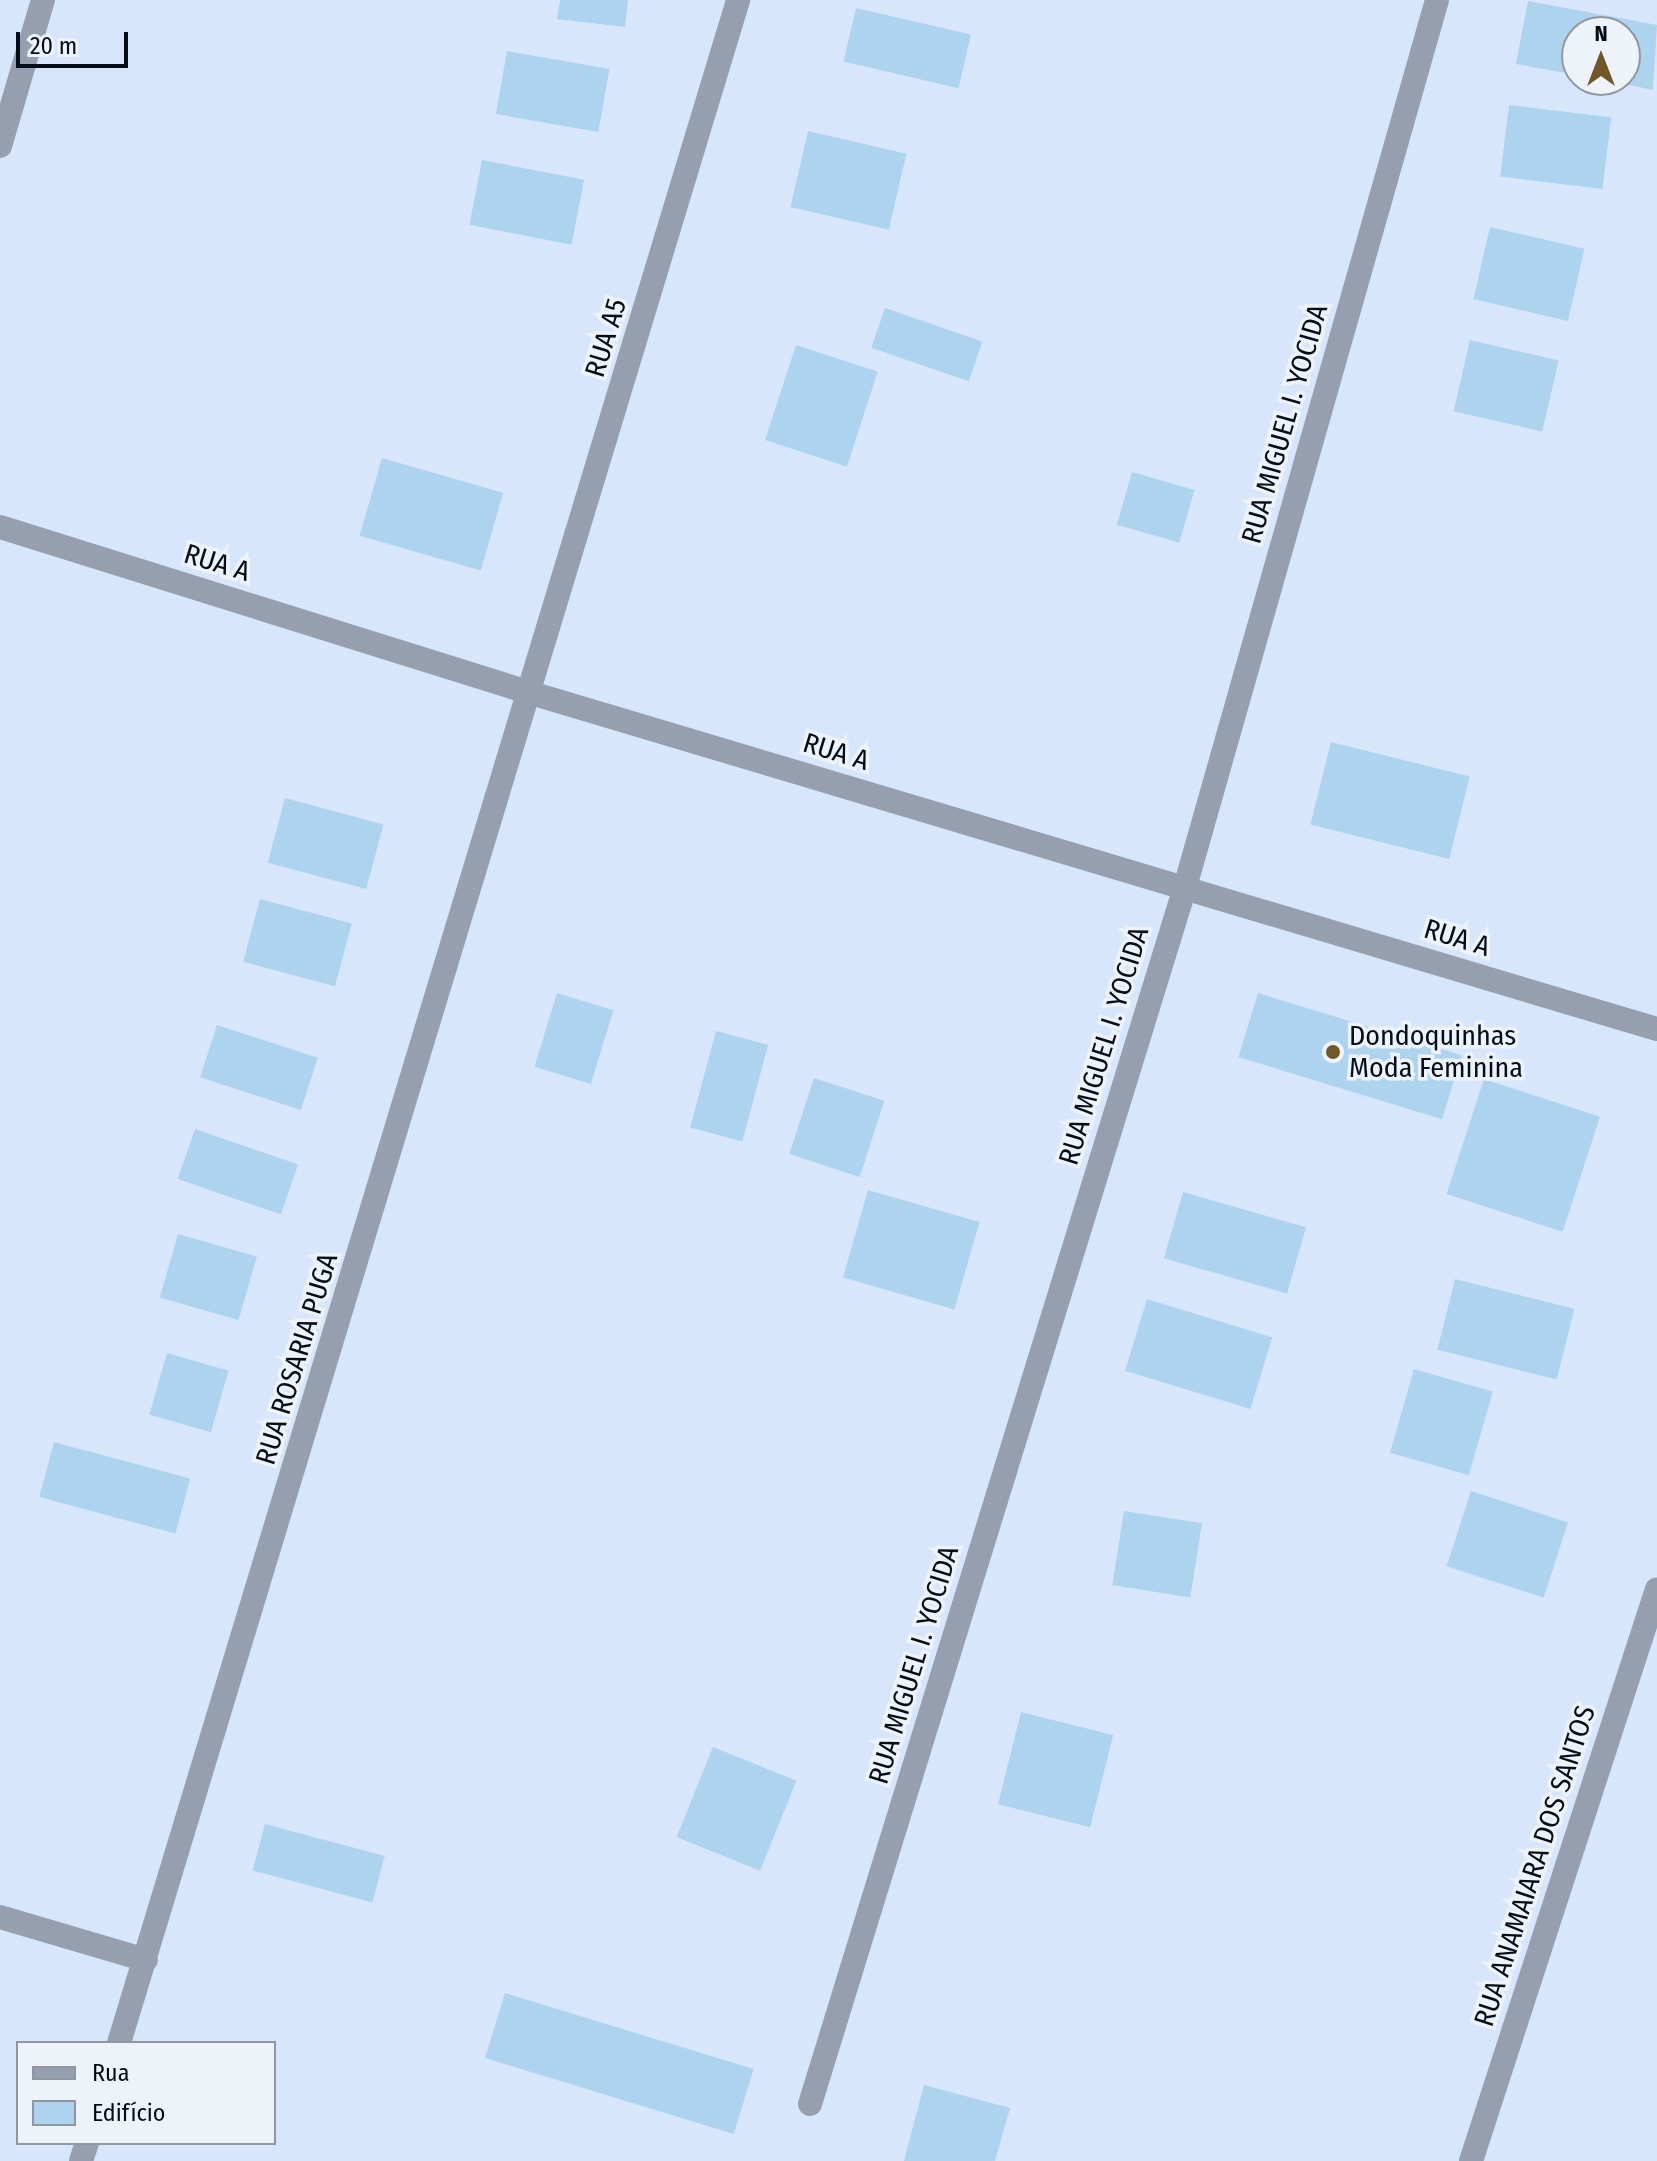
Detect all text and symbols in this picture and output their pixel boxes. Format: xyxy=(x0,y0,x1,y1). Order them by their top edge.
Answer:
scale bar xyxy=(20,16,132,66)
north arrow xyxy=(1561,16,1641,96)
text: N xyxy=(1594,20,1608,47)
text: 20 m xyxy=(30,32,77,60)
street label: RUA A5 xyxy=(578,295,634,381)
street label: RUA MIGUEL I. YOCIDA xyxy=(1235,301,1335,547)
street label: RUA A xyxy=(180,537,254,589)
street label: RUA A xyxy=(799,726,873,778)
street label: RUA A xyxy=(1420,912,1494,964)
street label: RUA MIGUEL I. YOCIDA xyxy=(1052,923,1156,1169)
place label: Dondoquinhas Moda Feminina xyxy=(1349,1019,1523,1085)
marker: Dondoquinhas Moda Feminina xyxy=(1324,1043,1342,1061)
street label: RUA ROSARIA PUGA xyxy=(249,1249,345,1469)
street label: RUA MIGUEL I. YOCIDA xyxy=(862,1542,966,1788)
street label: RUA ANAMAIARA DOS SANTOS xyxy=(1467,1701,1603,2031)
legend xyxy=(16,2041,276,2145)
text: Rua xyxy=(92,2059,129,2087)
text: Edifício xyxy=(92,2099,165,2127)

